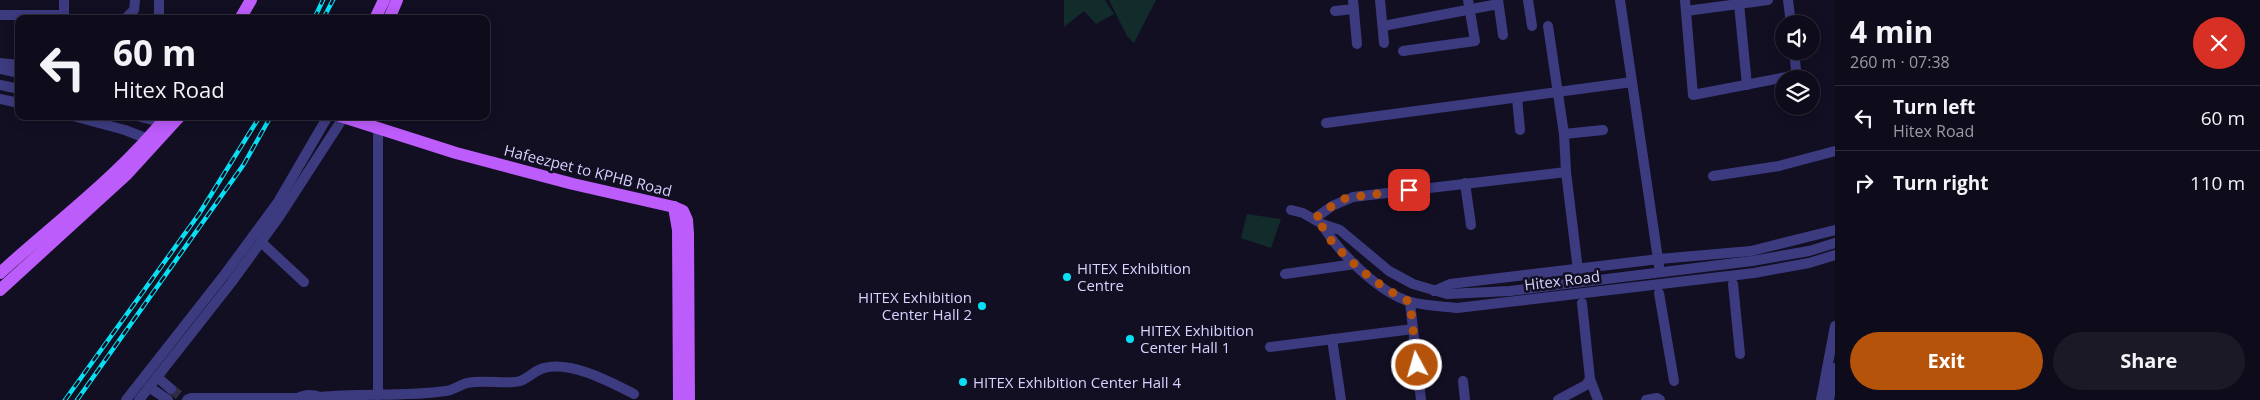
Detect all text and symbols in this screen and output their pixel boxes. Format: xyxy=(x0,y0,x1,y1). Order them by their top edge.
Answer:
text: 4 min xyxy=(1850,11,1933,52)
map controls xyxy=(1775,15,1820,115)
button: sound xyxy=(1775,15,1820,60)
button: close xyxy=(2193,17,2245,69)
text: 60 m xyxy=(113,29,196,76)
icon: left xyxy=(30,35,95,100)
text: 260 m · 07:38 xyxy=(1850,51,1950,73)
button: layers xyxy=(1775,70,1820,115)
text: Hitex Road xyxy=(113,74,225,104)
text: Turn left xyxy=(1893,94,1975,120)
icon: left xyxy=(1850,104,1878,132)
text: 60 m xyxy=(2201,105,2245,131)
text: Hitex Road xyxy=(1893,120,1974,142)
street label: Hafeezpet to KPHB Road xyxy=(502,139,674,201)
pin xyxy=(1388,169,1430,211)
icon: right xyxy=(1850,169,1878,197)
text: Turn right xyxy=(1893,170,1988,196)
text: 110 m xyxy=(2190,170,2245,196)
icon: arrive xyxy=(1395,176,1423,204)
place label: HITEX Exhibition Centre xyxy=(1077,258,1191,295)
street label: Hitex Road xyxy=(1523,265,1601,295)
marker: HITEX Exhibition Centre xyxy=(1061,271,1073,283)
place label: HITEX Exhibition Center Hall 2 xyxy=(858,287,972,324)
marker: HITEX Exhibition Center Hall 2 xyxy=(976,300,988,312)
place label: HITEX Exhibition Center Hall 1 xyxy=(1140,320,1254,357)
button: Exit xyxy=(1850,332,2043,390)
button: Share xyxy=(2053,332,2245,390)
marker: HITEX Exhibition Center Hall 1 xyxy=(1124,333,1136,345)
position arrow xyxy=(1390,338,1442,390)
place label: HITEX Exhibition Center Hall 4 xyxy=(973,372,1182,392)
marker: HITEX Exhibition Center Hall 4 xyxy=(957,376,969,388)

